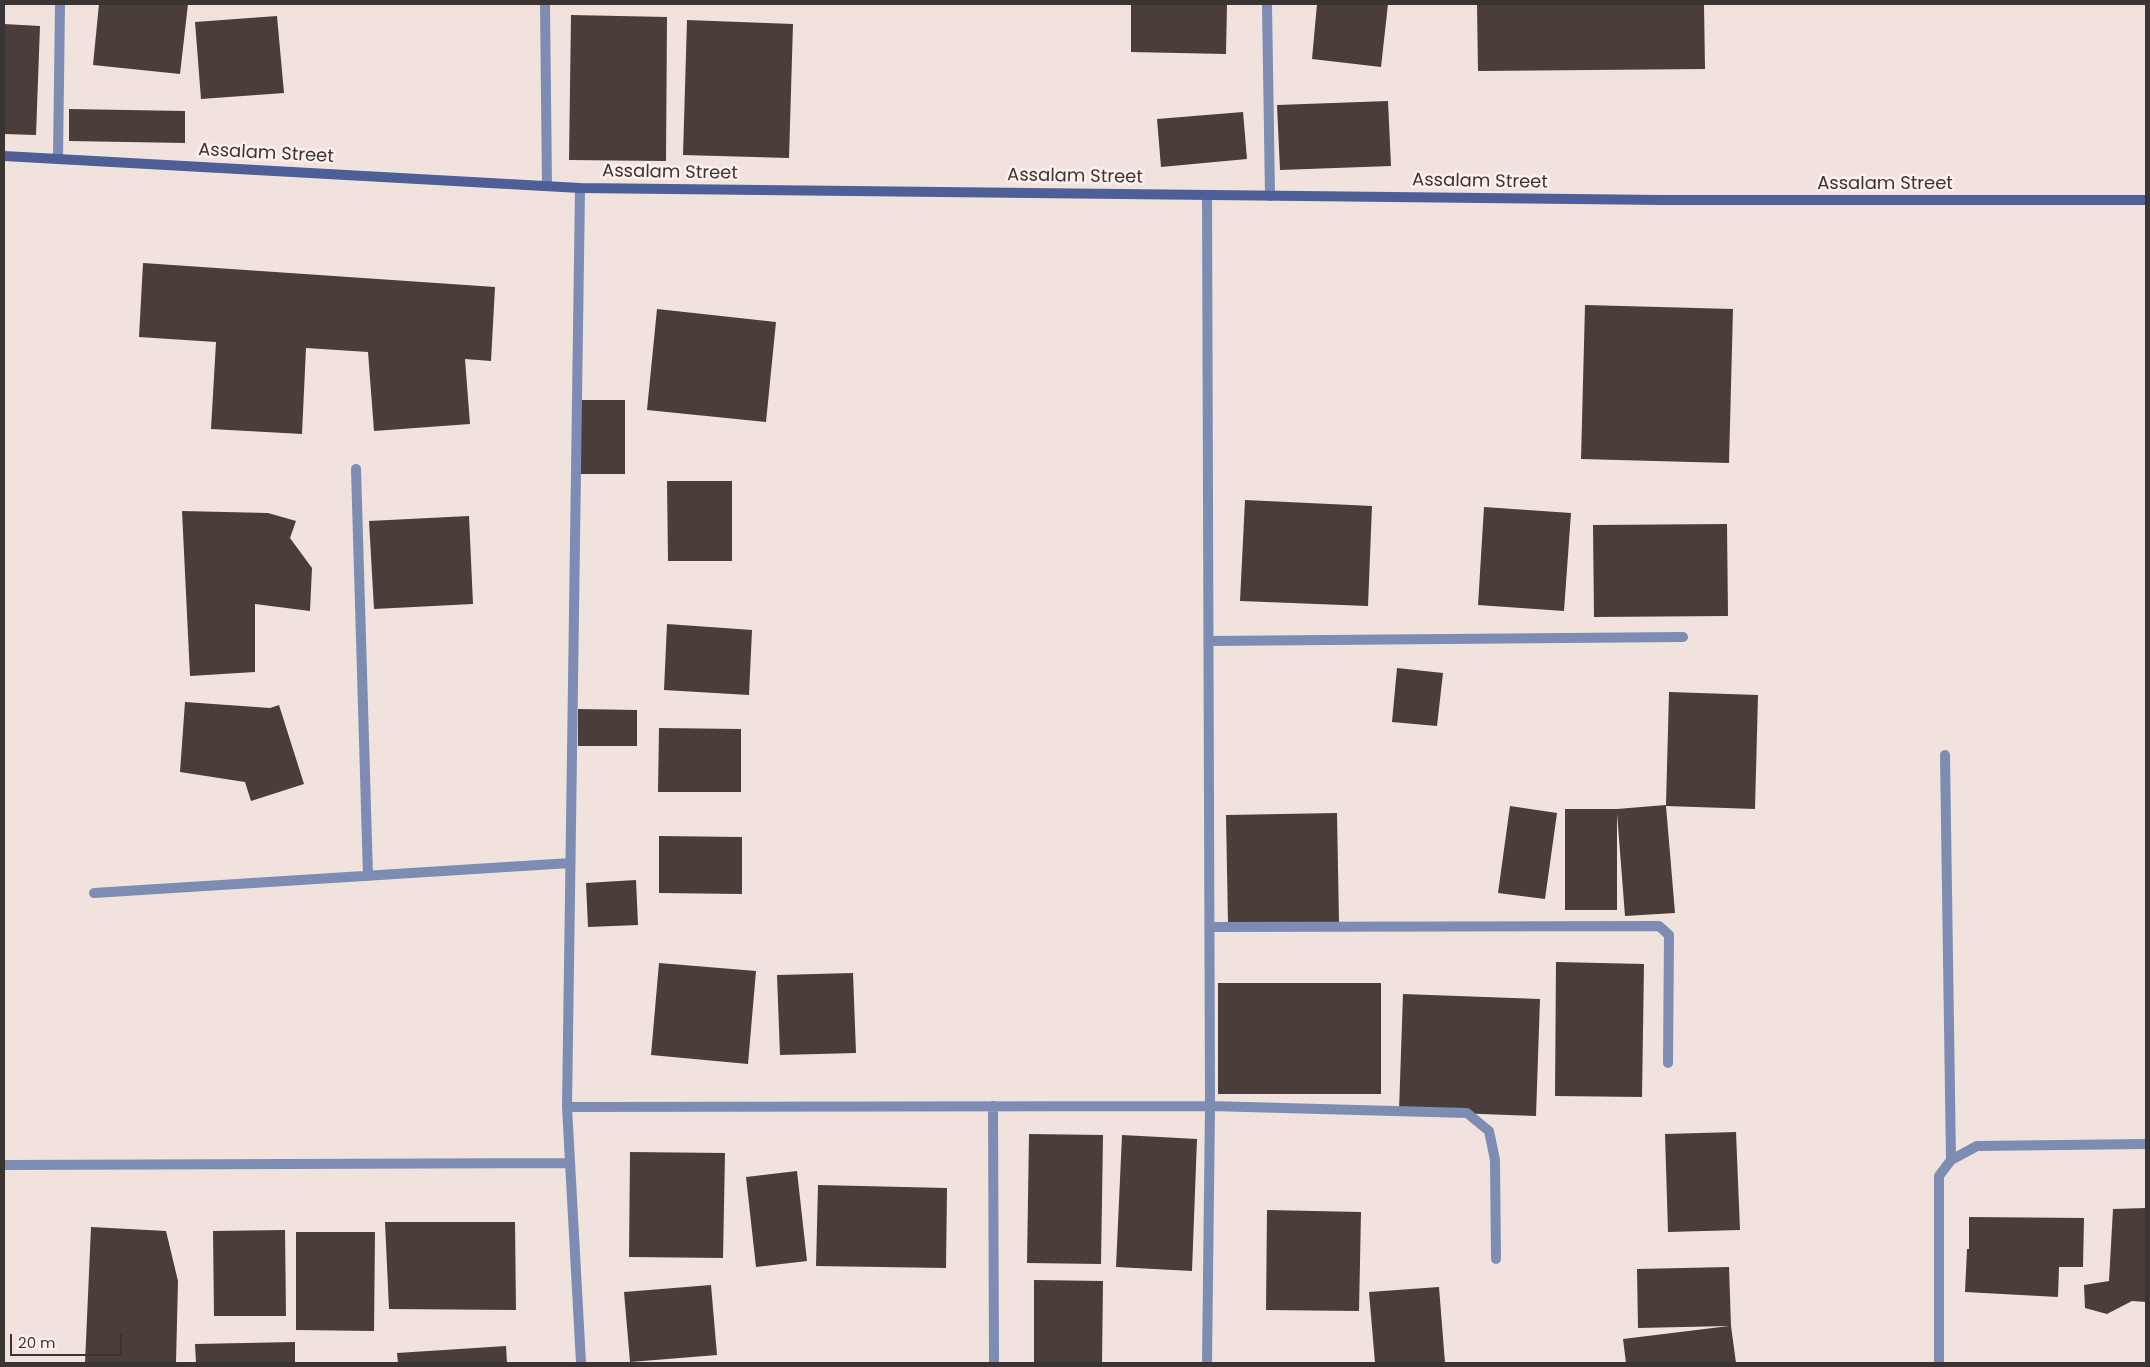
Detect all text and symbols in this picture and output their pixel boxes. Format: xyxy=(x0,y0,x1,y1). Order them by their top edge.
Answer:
street label: Assalam Street xyxy=(198,140,334,168)
street label: Assalam Street xyxy=(602,161,738,185)
street label: Assalam Street xyxy=(1007,165,1143,189)
street label: Assalam Street xyxy=(1412,170,1548,194)
street label: Assalam Street xyxy=(1817,173,1953,195)
scale bar xyxy=(12,1324,125,1356)
text: 20 m xyxy=(18,1332,56,1353)

